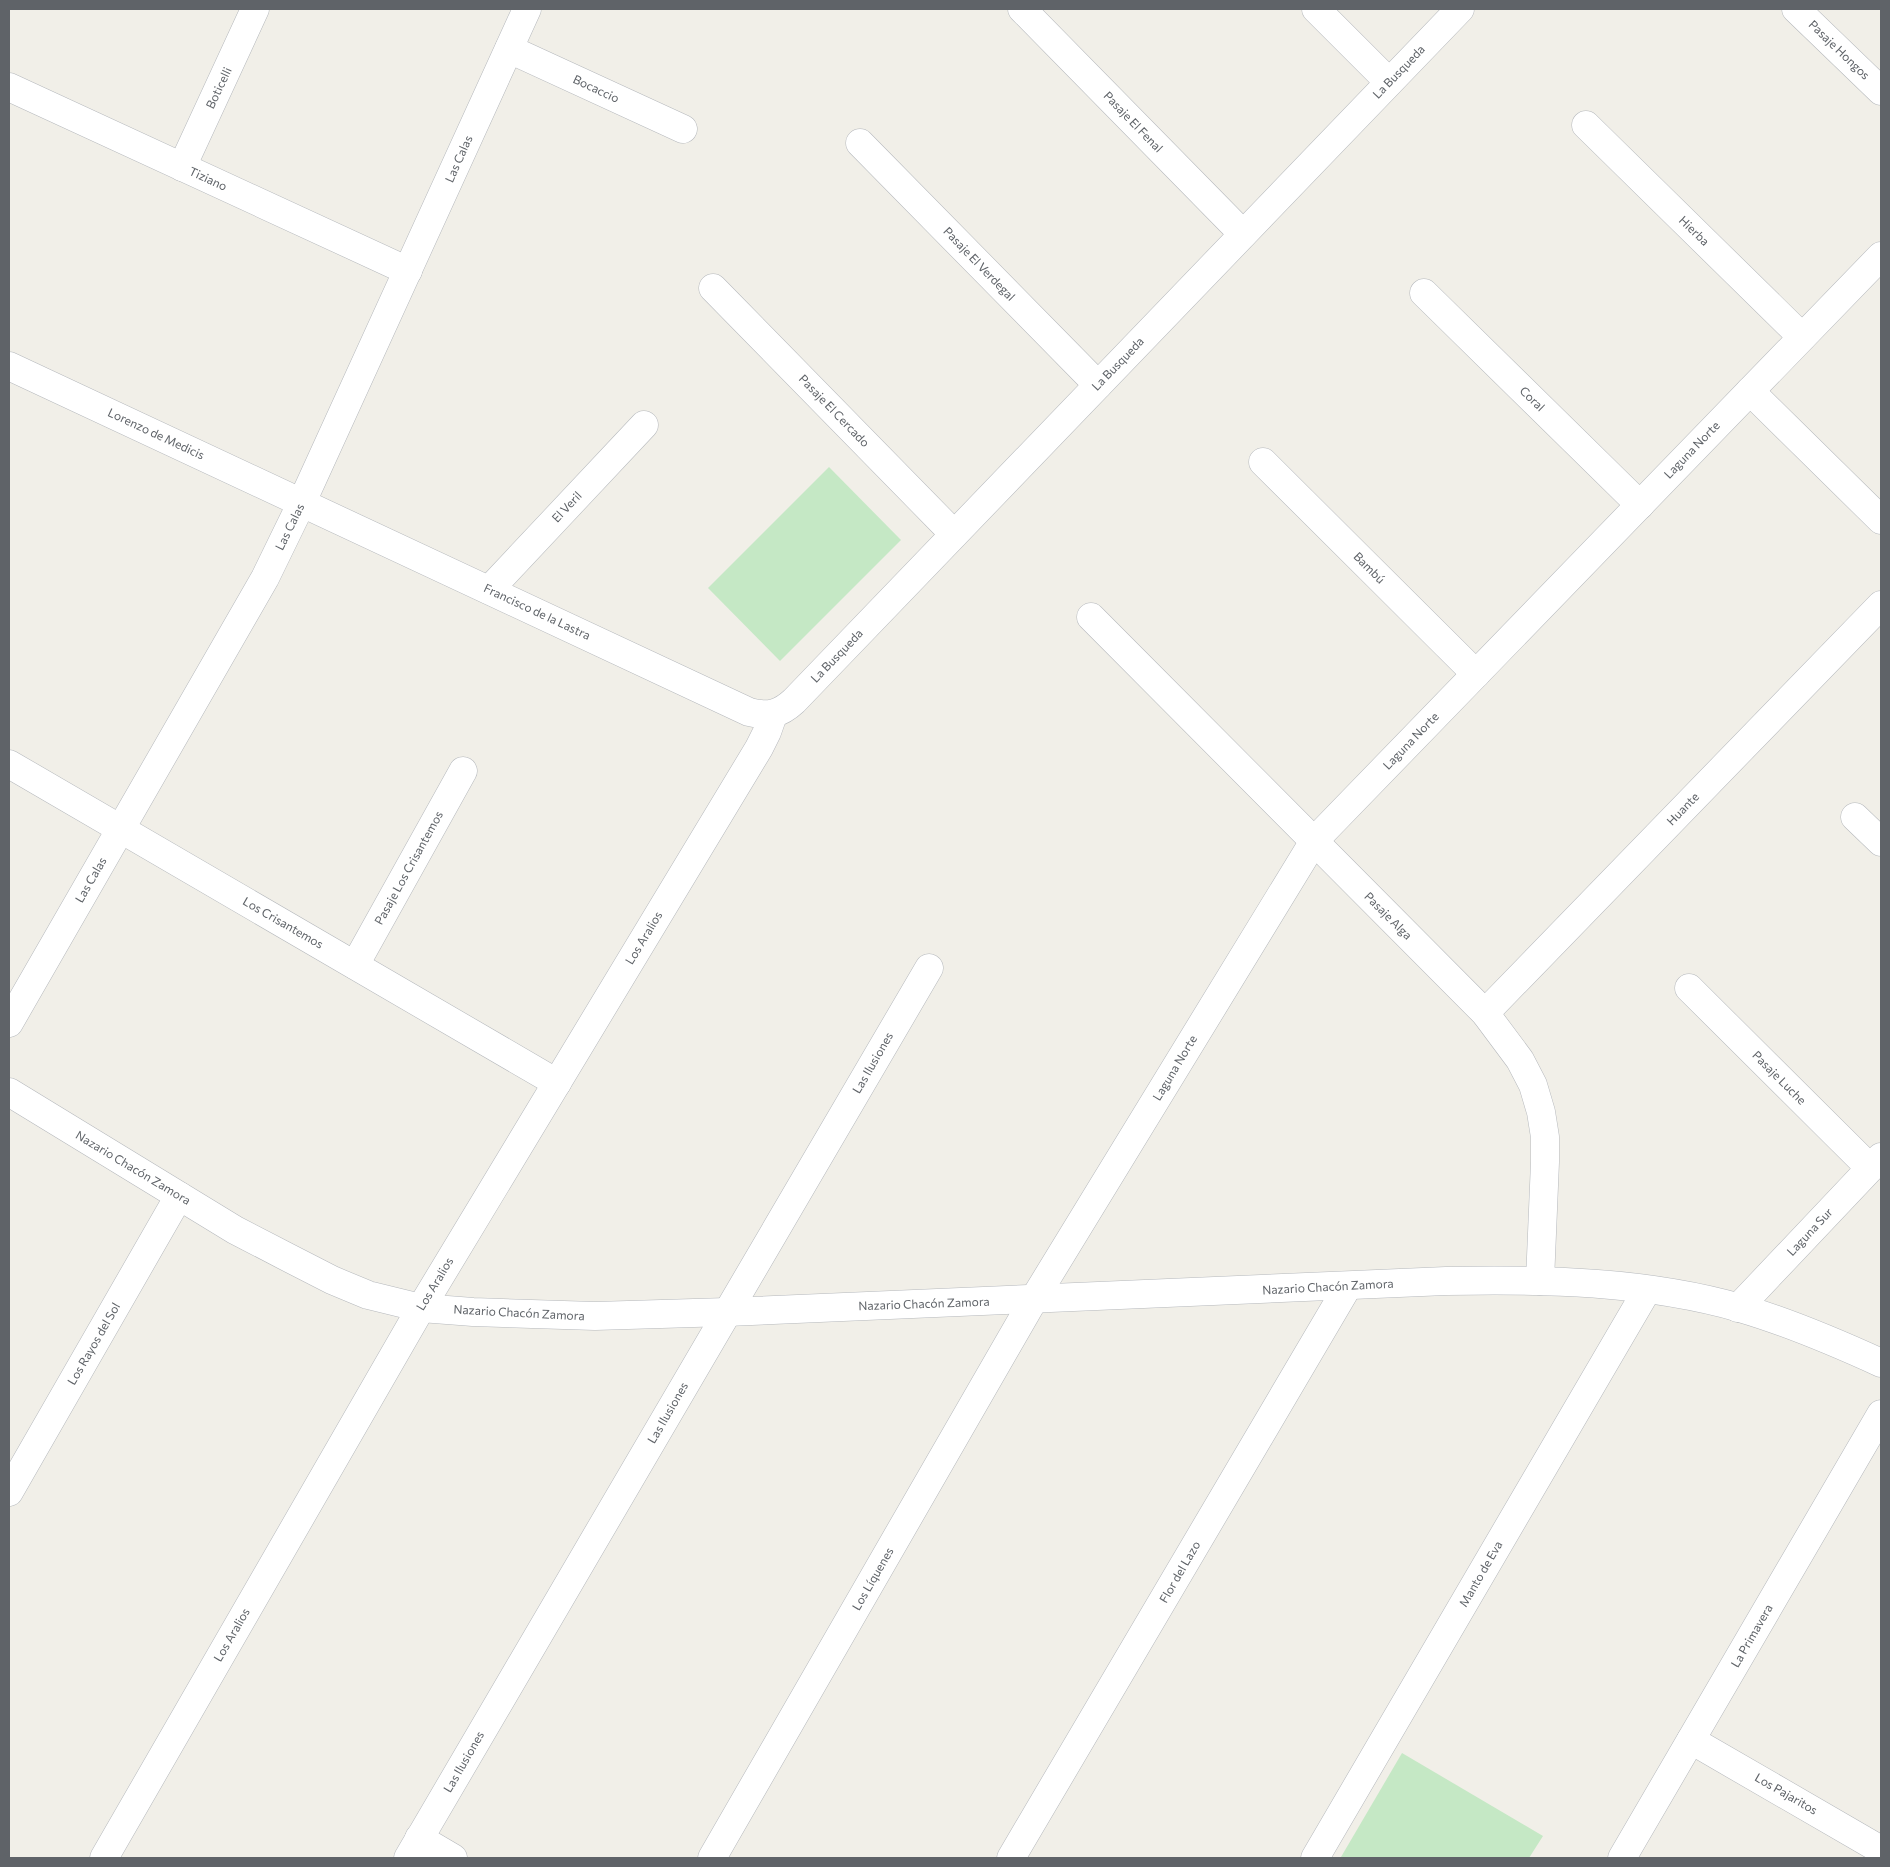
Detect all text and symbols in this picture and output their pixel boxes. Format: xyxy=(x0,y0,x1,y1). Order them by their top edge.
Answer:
street label: Pasaje Hongos xyxy=(1806,17,1873,82)
street label: La Busqueda xyxy=(1369,42,1427,101)
street label: Boticelli xyxy=(202,65,234,111)
street label: Bocaccio xyxy=(571,71,622,105)
street label: Pasaje El Fenal xyxy=(1101,88,1166,155)
street label: Las Calas xyxy=(441,133,475,184)
street label: Tiziano xyxy=(187,163,230,193)
street label: Hierba xyxy=(1677,213,1713,248)
street label: Pasaje El Verdegal xyxy=(941,224,1018,303)
street label: La Busqueda xyxy=(1088,334,1146,393)
street label: Pasaje El Cercado xyxy=(797,371,873,449)
street label: Coral xyxy=(1517,383,1548,414)
street label: Lorenzo de Medicis xyxy=(106,405,207,462)
street label: Laguna Norte xyxy=(1661,418,1722,481)
street label: El Veril xyxy=(548,488,584,525)
street label: Las Calas xyxy=(272,501,306,552)
street label: Bambú xyxy=(1351,549,1388,586)
street label: Francisco de la Lastra xyxy=(482,580,593,642)
street label: La Busqueda xyxy=(807,626,865,685)
street label: Laguna Norte xyxy=(1380,709,1441,772)
street label: Huante xyxy=(1663,789,1701,828)
street label: Pasaje Los Crisantemos xyxy=(371,808,445,927)
street label: Las Calas xyxy=(72,854,109,905)
street label: Pasaje Alga xyxy=(1362,889,1415,942)
street label: Los Crisantemos xyxy=(241,893,326,951)
street label: Los Aralios xyxy=(622,908,664,967)
street label: Las Ilusiones xyxy=(849,1029,895,1096)
street label: Laguna Norte xyxy=(1149,1032,1199,1103)
street label: Pasaje Luche xyxy=(1750,1048,1809,1107)
street label: Nazario Chacón Zamora xyxy=(74,1127,193,1207)
street label: Laguna Sur xyxy=(1784,1204,1835,1258)
street label: Los Aralios xyxy=(413,1254,455,1313)
street label: Nazario Chacón Zamora xyxy=(1262,1276,1394,1296)
street label: Nazario Chacón Zamora xyxy=(858,1294,990,1312)
street label: Los Rayos del Sol xyxy=(64,1300,122,1387)
street label: Nazario Chacón Zamora xyxy=(453,1302,585,1322)
street label: Las Ilusiones xyxy=(644,1379,690,1446)
street label: Flor del Lazo xyxy=(1156,1538,1202,1605)
street label: Manto de Eva xyxy=(1456,1538,1505,1609)
street label: Los Líquenes xyxy=(848,1545,896,1612)
street label: La Primavera xyxy=(1727,1601,1775,1670)
street label: Los Aralios xyxy=(210,1605,252,1664)
street label: Las Ilusiones xyxy=(440,1728,486,1795)
street label: Los Pajaritos xyxy=(1753,1770,1820,1817)

